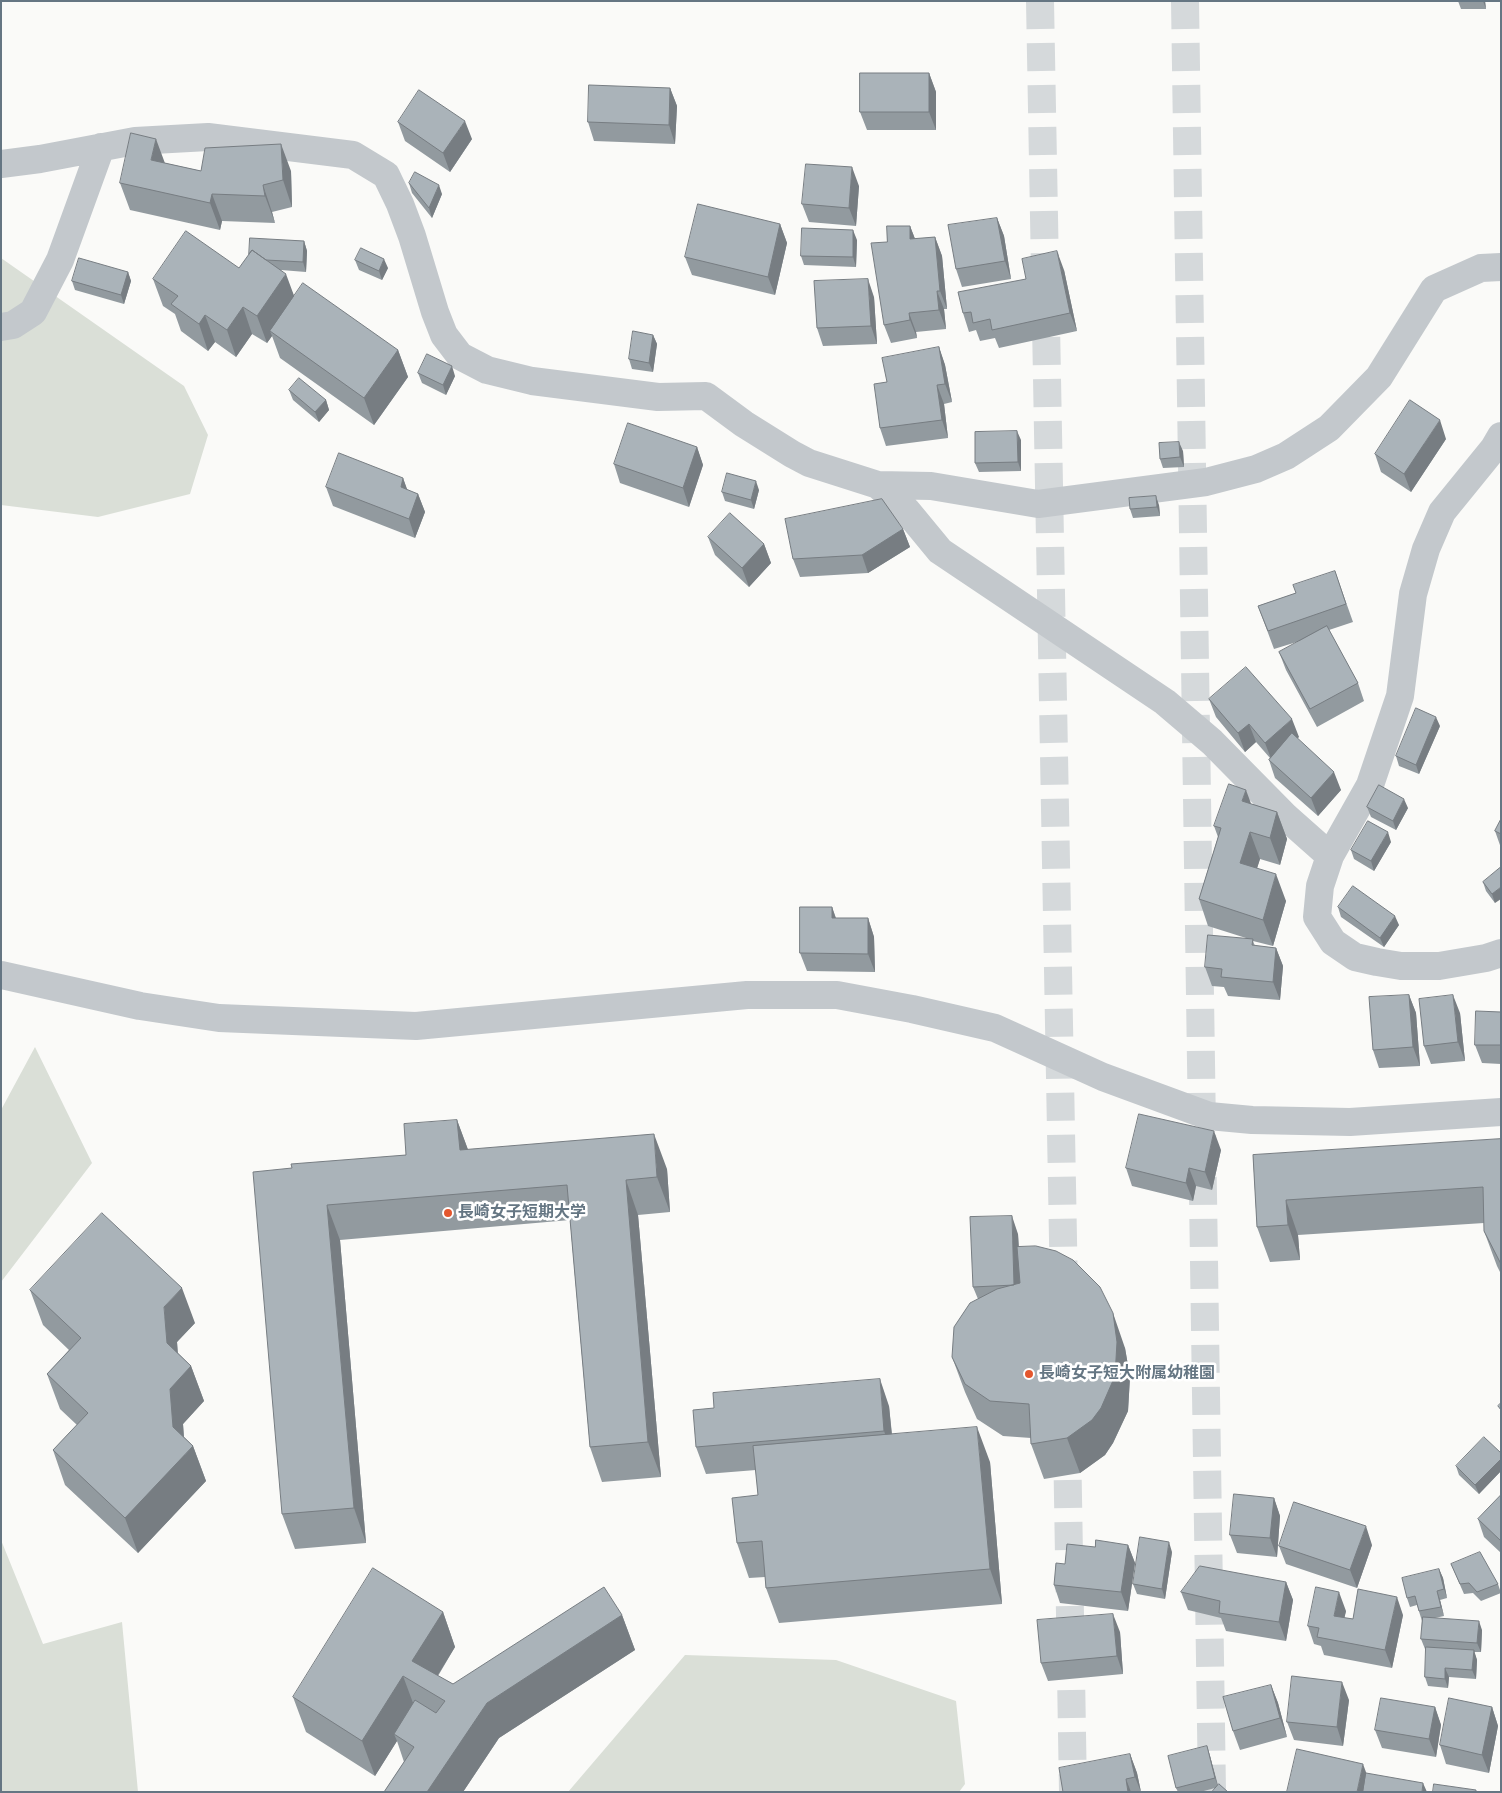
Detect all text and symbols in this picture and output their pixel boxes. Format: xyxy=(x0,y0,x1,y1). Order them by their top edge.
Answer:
place label: 長崎女子短期大学 xyxy=(458,1203,586,1223)
marker: 長崎女子短期大学 xyxy=(442,1207,454,1219)
place label: 長崎女子短大附属幼稚園 xyxy=(1039,1364,1215,1384)
marker: 長崎女子短大附属幼稚園 xyxy=(1023,1368,1035,1380)

